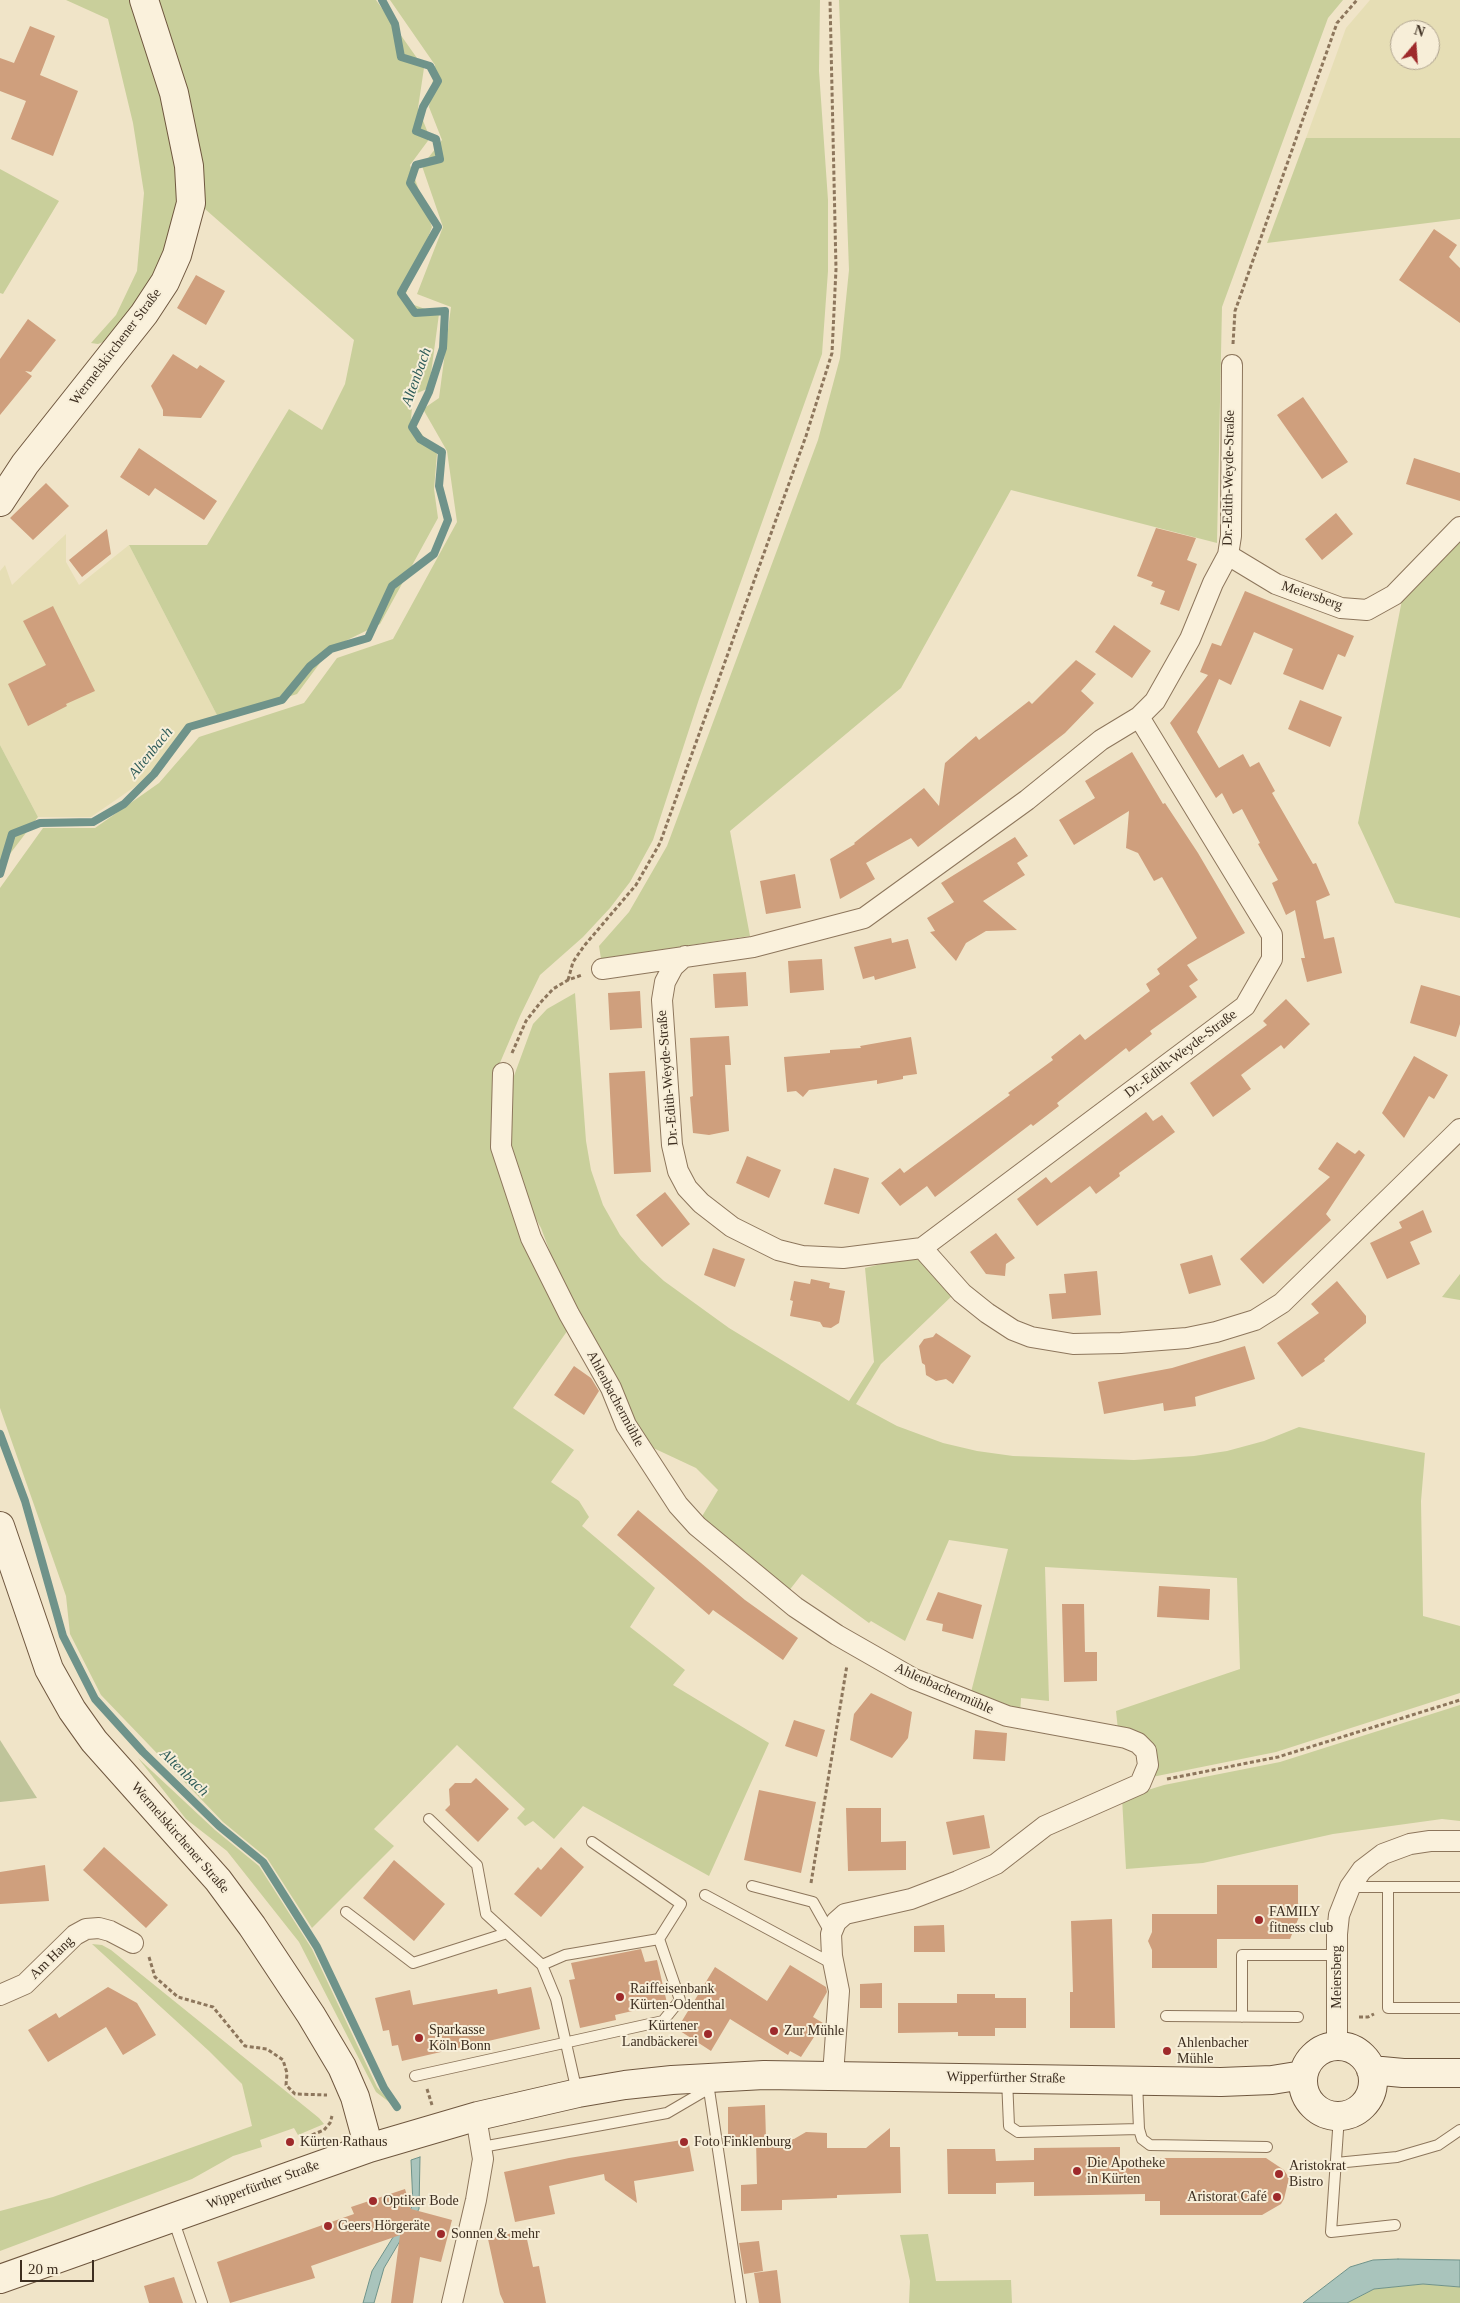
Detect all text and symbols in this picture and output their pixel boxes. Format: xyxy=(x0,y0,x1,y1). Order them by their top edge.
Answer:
north arrow xyxy=(1390,20,1440,70)
text: N xyxy=(1412,23,1427,40)
street label: Wermelskirchener Straße xyxy=(67,285,165,409)
water label: Altenbach xyxy=(398,345,436,409)
street label: Dr.-Edith-Weyde-Straße xyxy=(1219,410,1239,546)
street label: Meiersberg xyxy=(1279,578,1345,614)
water label: Altenbach xyxy=(125,724,177,782)
street label: Dr.-Edith-Weyde-Straße xyxy=(1122,1006,1240,1102)
street label: Dr.-Edith-Weyde-Straße xyxy=(654,1009,682,1147)
street label: Ahlenbachermühle xyxy=(583,1348,647,1450)
street label: Ahlenbachermühle xyxy=(892,1660,996,1718)
water label: Altenbach xyxy=(156,1745,212,1801)
street label: Wermelskirchener Straße xyxy=(127,1779,233,1897)
place label: FAMILY fitness club xyxy=(1269,1904,1333,1936)
marker: FAMILY fitness club xyxy=(1253,1914,1265,1926)
street label: Am Hang xyxy=(26,1933,78,1983)
street label: Meiersberg xyxy=(1329,1945,1345,2009)
place label: Raiffeisenbank Kürten-Odenthal xyxy=(630,1981,725,2014)
marker: Raiffeisenbank Kürten-Odenthal xyxy=(614,1991,626,2003)
place label: Kürtener Landbäckerei xyxy=(622,2018,698,2050)
place label: Sparkasse Köln Bonn xyxy=(429,2022,491,2054)
place label: Zur Mühle xyxy=(784,2023,844,2039)
marker: Zur Mühle xyxy=(768,2025,780,2037)
marker: Kürtener Landbäckerei xyxy=(702,2028,714,2040)
marker: Sparkasse Köln Bonn xyxy=(413,2032,425,2044)
place label: Ahlenbacher Mühle xyxy=(1177,2035,1249,2068)
marker: Ahlenbacher Mühle xyxy=(1161,2045,1173,2057)
street label: Wipperfürther Straße xyxy=(946,2069,1066,2087)
place label: Kürten Rathaus xyxy=(300,2134,387,2150)
place label: Foto Finklenburg xyxy=(694,2134,791,2150)
marker: Kürten Rathaus xyxy=(284,2136,296,2148)
marker: Foto Finklenburg xyxy=(678,2136,690,2148)
place label: Die Apotheke in Kürten xyxy=(1087,2155,1165,2188)
street label: Wipperfürther Straße xyxy=(204,2157,322,2213)
place label: Aristokrat Bistro xyxy=(1289,2158,1346,2190)
marker: Die Apotheke in Kürten xyxy=(1071,2165,1083,2177)
marker: Aristokrat Bistro xyxy=(1273,2168,1285,2180)
place label: Aristorat Café xyxy=(1187,2189,1267,2205)
marker: Aristorat Café xyxy=(1271,2191,1283,2203)
place label: Optiker Bode xyxy=(383,2193,459,2209)
marker: Optiker Bode xyxy=(367,2195,379,2207)
place label: Geers Hörgeräte xyxy=(338,2218,430,2234)
marker: Geers Hörgeräte xyxy=(322,2220,334,2232)
place label: Sonnen & mehr xyxy=(451,2226,540,2242)
marker: Sonnen & mehr xyxy=(435,2228,447,2240)
scale bar xyxy=(22,2250,96,2282)
text: 20 m xyxy=(28,2261,58,2277)

